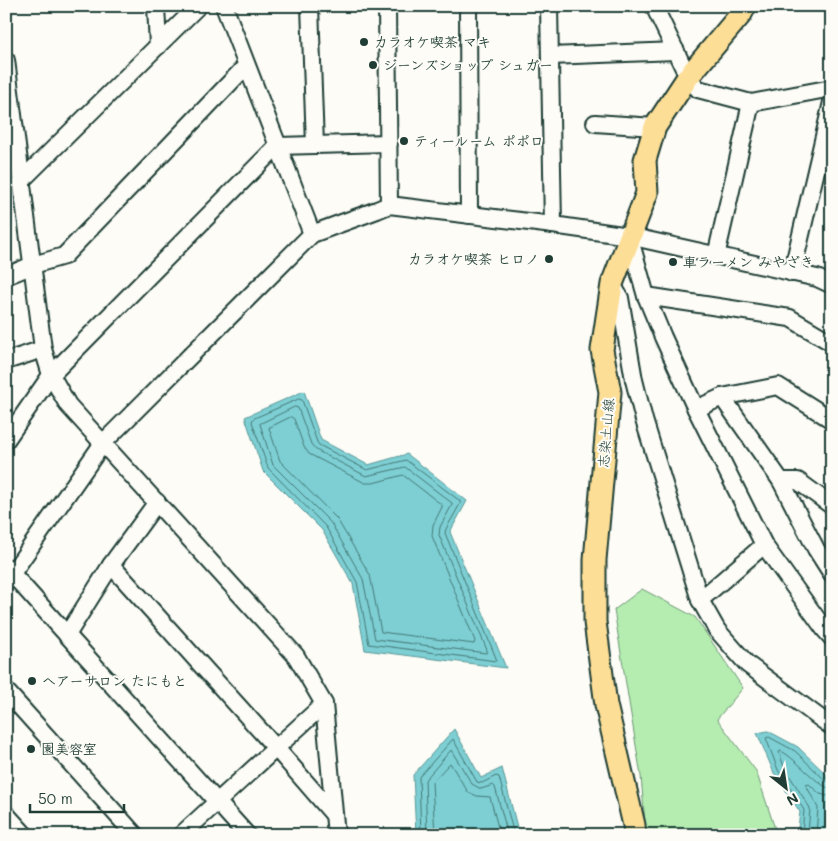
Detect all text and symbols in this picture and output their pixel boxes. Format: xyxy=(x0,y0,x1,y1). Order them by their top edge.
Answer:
place label: カラオケ喫茶 マキ xyxy=(374,32,491,51)
marker: カラオケ喫茶 マキ xyxy=(358,36,370,48)
place label: ジーンズショップ シュガー xyxy=(383,55,553,74)
marker: ジーンズショップ シュガー xyxy=(367,59,379,71)
place label: ティールーム ポポロ xyxy=(414,131,544,150)
marker: ティールーム ポポロ xyxy=(398,135,410,147)
place label: カラオケ喫茶 ヒロノ xyxy=(408,249,539,268)
place label: 車ラーメン みやざき xyxy=(683,252,814,271)
marker: カラオケ喫茶 ヒロノ xyxy=(543,253,555,265)
marker: 車ラーメン みやざき xyxy=(667,256,679,268)
street label: 志染土山線 xyxy=(593,397,618,469)
place label: ヘアーサロン たにもと xyxy=(42,671,187,690)
marker: ヘアーサロン たにもと xyxy=(26,675,38,687)
place label: 園美容室 xyxy=(41,739,97,758)
marker: 園美容室 xyxy=(25,743,37,755)
north arrow xyxy=(760,764,810,814)
scale bar xyxy=(30,781,124,813)
text: 50 m xyxy=(38,788,73,808)
text: N xyxy=(783,789,802,811)

